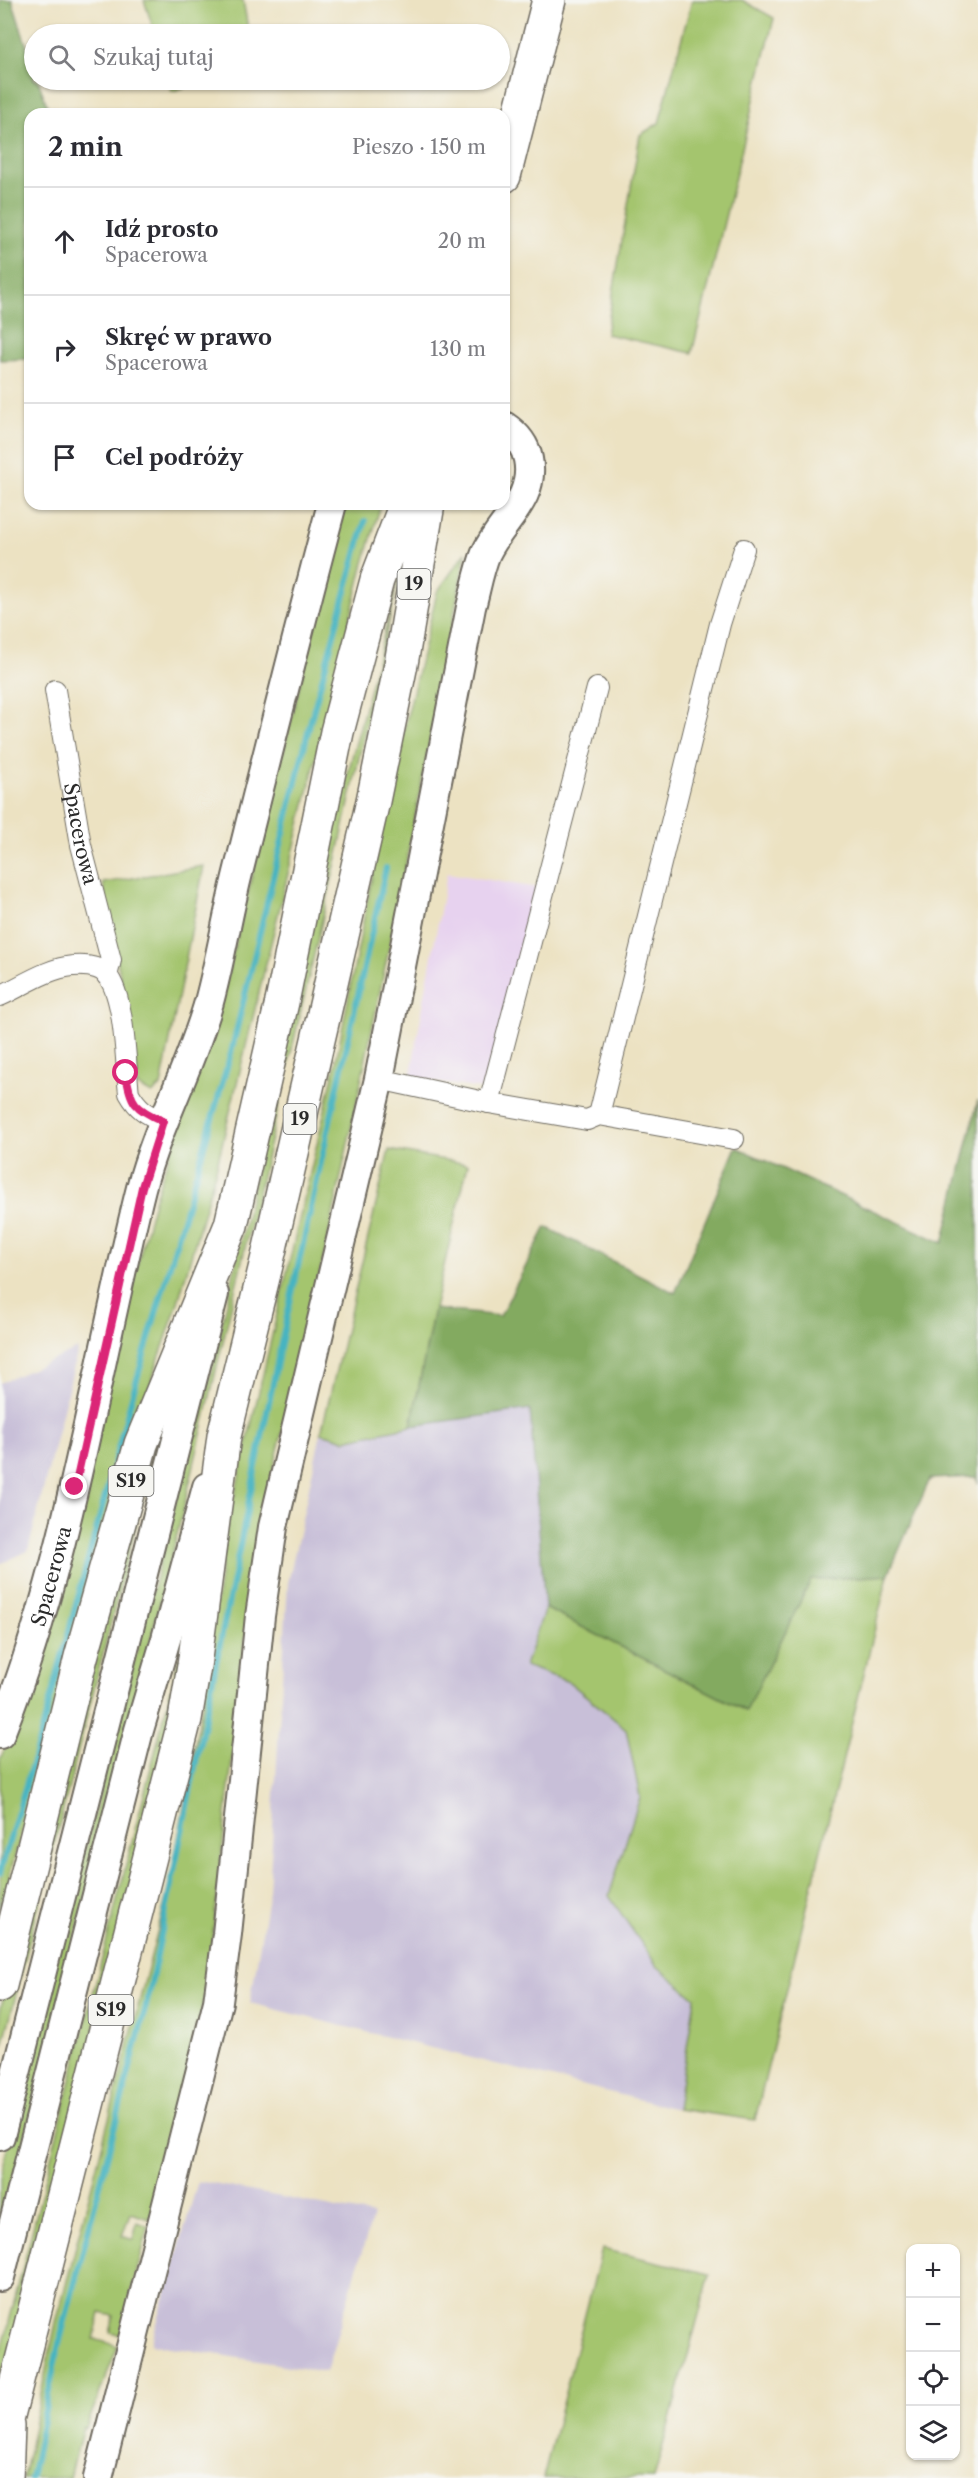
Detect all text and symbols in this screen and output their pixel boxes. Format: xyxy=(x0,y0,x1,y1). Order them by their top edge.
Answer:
search box xyxy=(24,24,510,90)
icon: search xyxy=(45,41,78,74)
text: Szukaj tutaj xyxy=(93,44,214,71)
text: 2 min xyxy=(48,131,123,163)
text: Pieszo · 150 m xyxy=(352,135,486,159)
text: Idź prosto xyxy=(105,216,219,243)
icon: ahead xyxy=(48,225,81,258)
text: 20 m xyxy=(438,229,486,253)
text: Spacerowa xyxy=(105,243,208,267)
text: Skręć w prawo xyxy=(105,324,272,351)
icon: right xyxy=(48,333,81,366)
text: 130 m xyxy=(430,337,486,361)
text: Spacerowa xyxy=(105,351,208,375)
icon: arrive xyxy=(48,441,81,474)
text: Cel podróży xyxy=(105,444,243,471)
road number: 19 xyxy=(398,569,430,599)
street label: Spacerowa xyxy=(59,781,103,887)
route start xyxy=(112,1059,138,1085)
road number: 19 xyxy=(284,1104,316,1134)
road number: S19 xyxy=(108,1466,154,1496)
route end xyxy=(61,1473,87,1499)
street label: Spacerowa xyxy=(26,1523,76,1629)
road number: S19 xyxy=(88,1995,134,2025)
map controls xyxy=(906,2244,960,2460)
button: + xyxy=(906,2244,960,2298)
button: − xyxy=(906,2298,960,2352)
button: locate xyxy=(906,2352,960,2406)
button: layers xyxy=(906,2406,960,2460)

